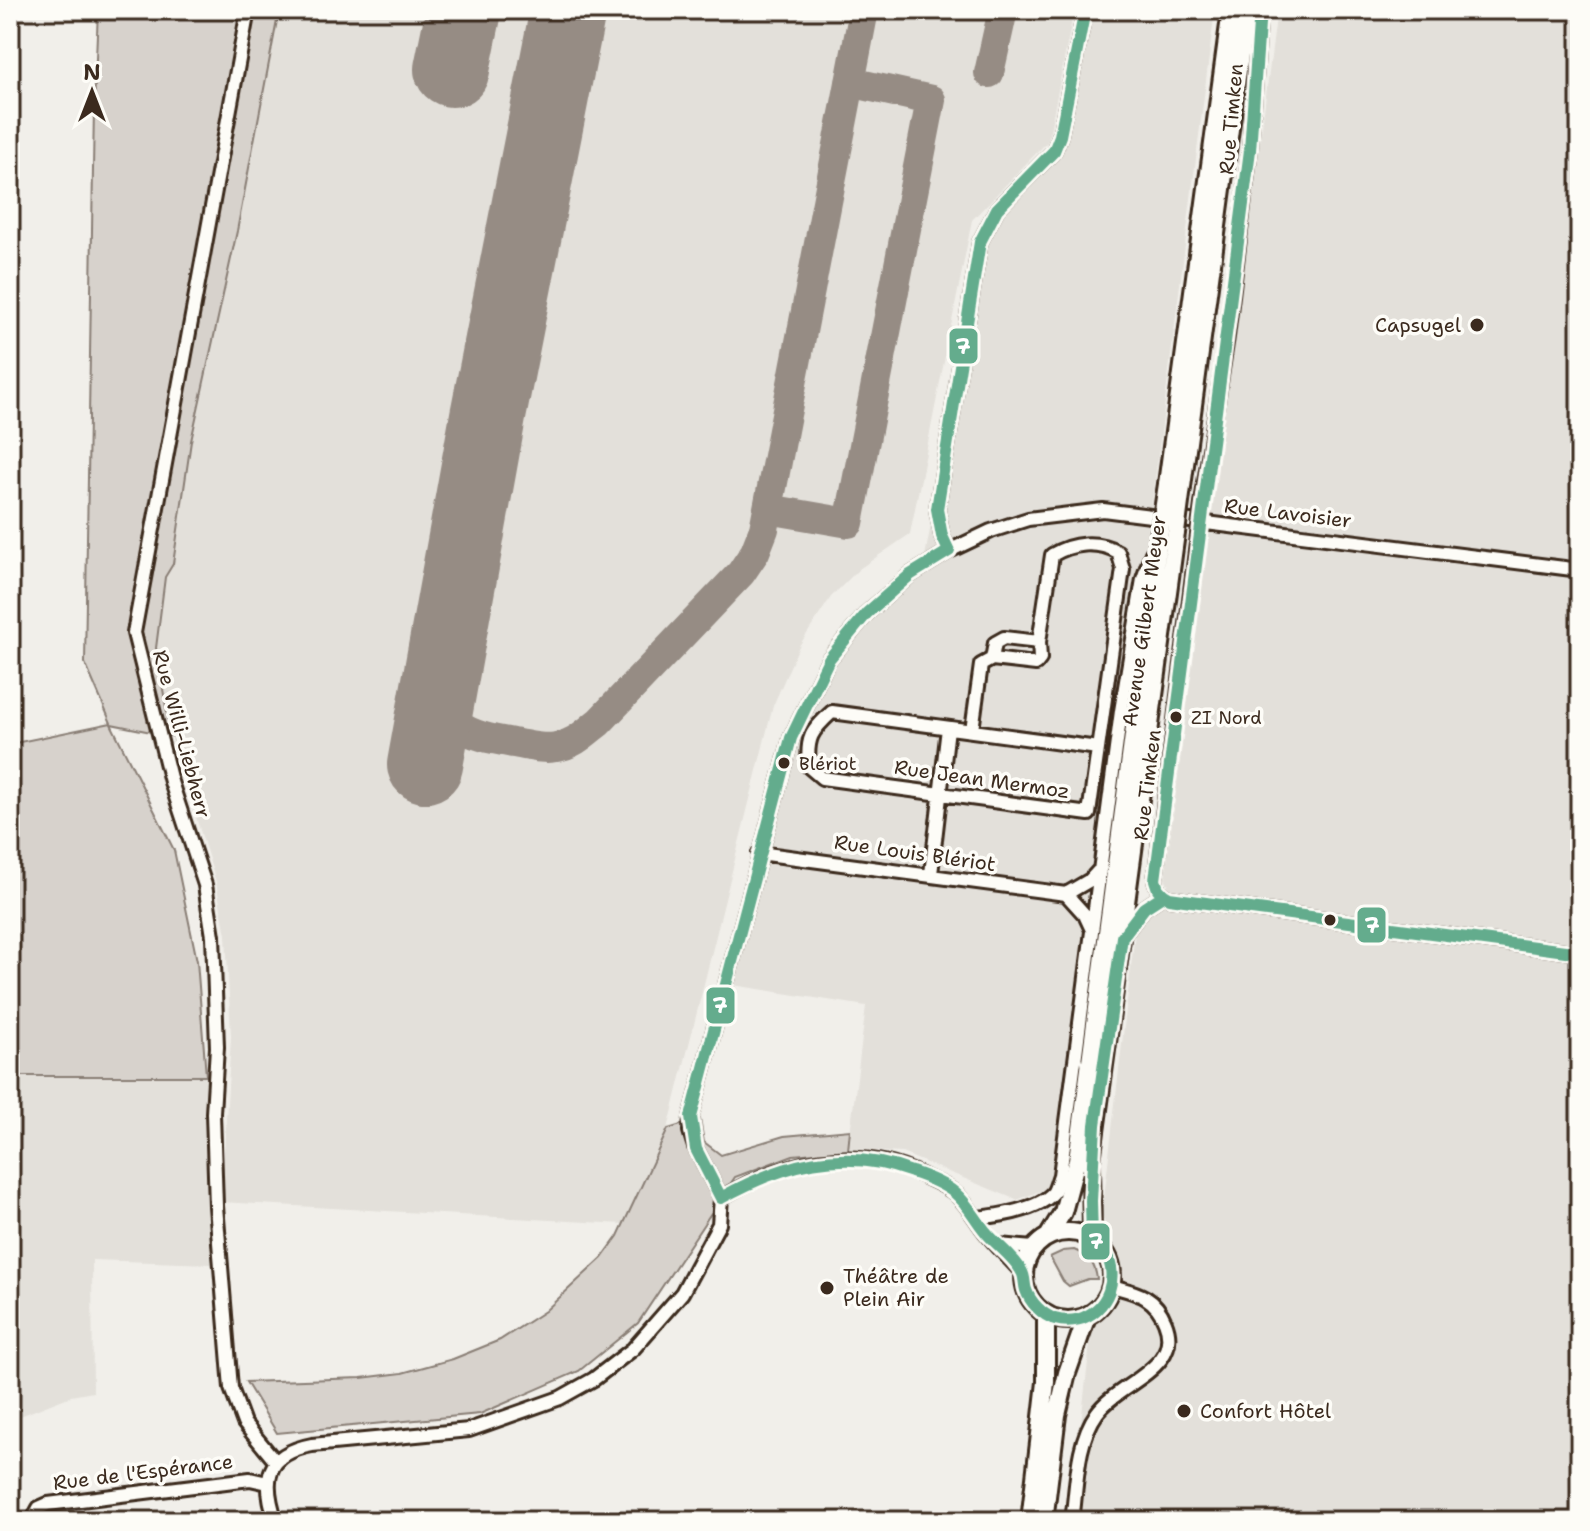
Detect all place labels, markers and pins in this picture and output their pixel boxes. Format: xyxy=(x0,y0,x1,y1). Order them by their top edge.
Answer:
place label: Capsugel xyxy=(1375,312,1461,338)
marker: Capsugel xyxy=(1468,316,1486,334)
place label: ZI Nord xyxy=(1191,706,1262,730)
marker: ZI Nord xyxy=(1168,709,1184,725)
place label: Blériot xyxy=(799,752,857,776)
marker: Blériot xyxy=(776,755,792,771)
unlabelled marker xyxy=(1322,912,1338,928)
place label: Théâtre de Plein Air xyxy=(843,1263,949,1312)
marker: Théâtre de Plein Air xyxy=(818,1279,836,1297)
place label: Confort Hôtel xyxy=(1200,1398,1331,1424)
marker: Confort Hôtel xyxy=(1175,1402,1193,1420)

